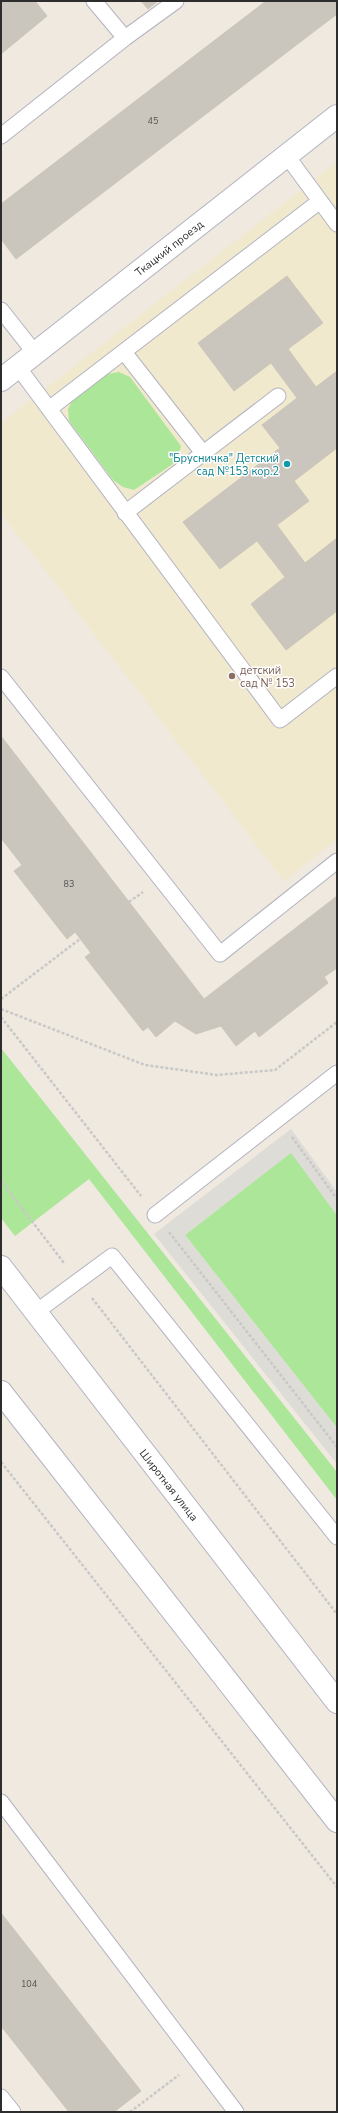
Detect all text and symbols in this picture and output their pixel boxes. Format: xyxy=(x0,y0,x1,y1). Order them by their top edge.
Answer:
house number: 45 xyxy=(148,115,158,127)
street label: Ткацкий проезд xyxy=(132,217,207,280)
place label: "Брусничка" Детский сад №153 кор.2 xyxy=(169,451,279,479)
marker: "Брусничка" Детский сад №153 кор.2 xyxy=(282,459,292,469)
place label: детский сад № 153 xyxy=(240,663,295,691)
marker: детский сад № 153 xyxy=(227,671,237,681)
house number: 83 xyxy=(64,878,74,890)
street label: Широтная улица xyxy=(136,1446,201,1524)
house number: 104 xyxy=(21,1978,38,1990)

